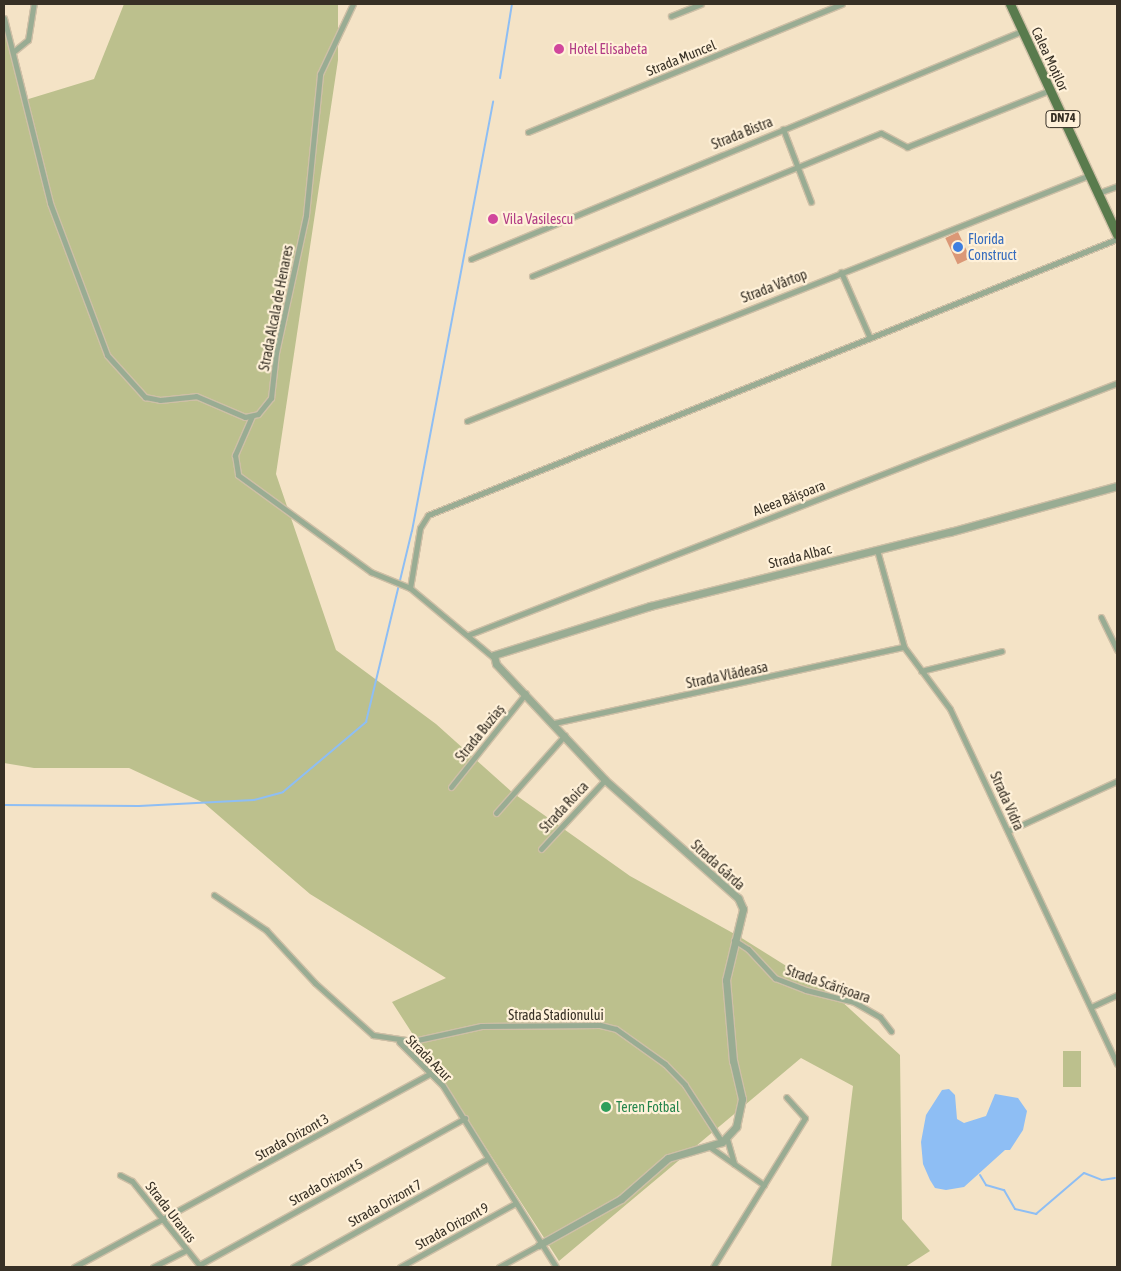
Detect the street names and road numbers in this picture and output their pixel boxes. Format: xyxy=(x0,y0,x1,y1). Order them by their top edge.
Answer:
street label: Calea Moților xyxy=(1028,24,1072,94)
street label: Strada Muncel xyxy=(644,36,718,80)
road number: DN74 xyxy=(1044,110,1082,128)
street label: Strada Bistra xyxy=(709,113,775,153)
street label: Strada Alcala de Henares xyxy=(256,244,296,372)
street label: Strada Vârtop xyxy=(739,266,809,306)
street label: Aleea Băișoara xyxy=(750,476,828,520)
street label: Strada Albac xyxy=(767,540,833,572)
street label: Strada Vlădeasa xyxy=(684,658,770,692)
street label: Strada Buziaș xyxy=(452,701,508,765)
street label: Strada Vidra xyxy=(987,769,1027,833)
street label: Strada Roica xyxy=(536,778,592,836)
street label: Strada Gârda xyxy=(688,836,748,894)
street label: Strada Scărișoara xyxy=(783,962,873,1006)
street label: Strada Stadionului xyxy=(508,1007,604,1023)
street label: Strada Azur xyxy=(403,1032,455,1084)
street label: Strada Orizont 3 xyxy=(252,1110,332,1164)
street label: Strada Orizont 5 xyxy=(286,1155,366,1209)
street label: Strada Orizont 7 xyxy=(345,1176,425,1230)
street label: Strada Uranus xyxy=(142,1178,200,1246)
street label: Strada Orizont 9 xyxy=(412,1199,492,1253)

